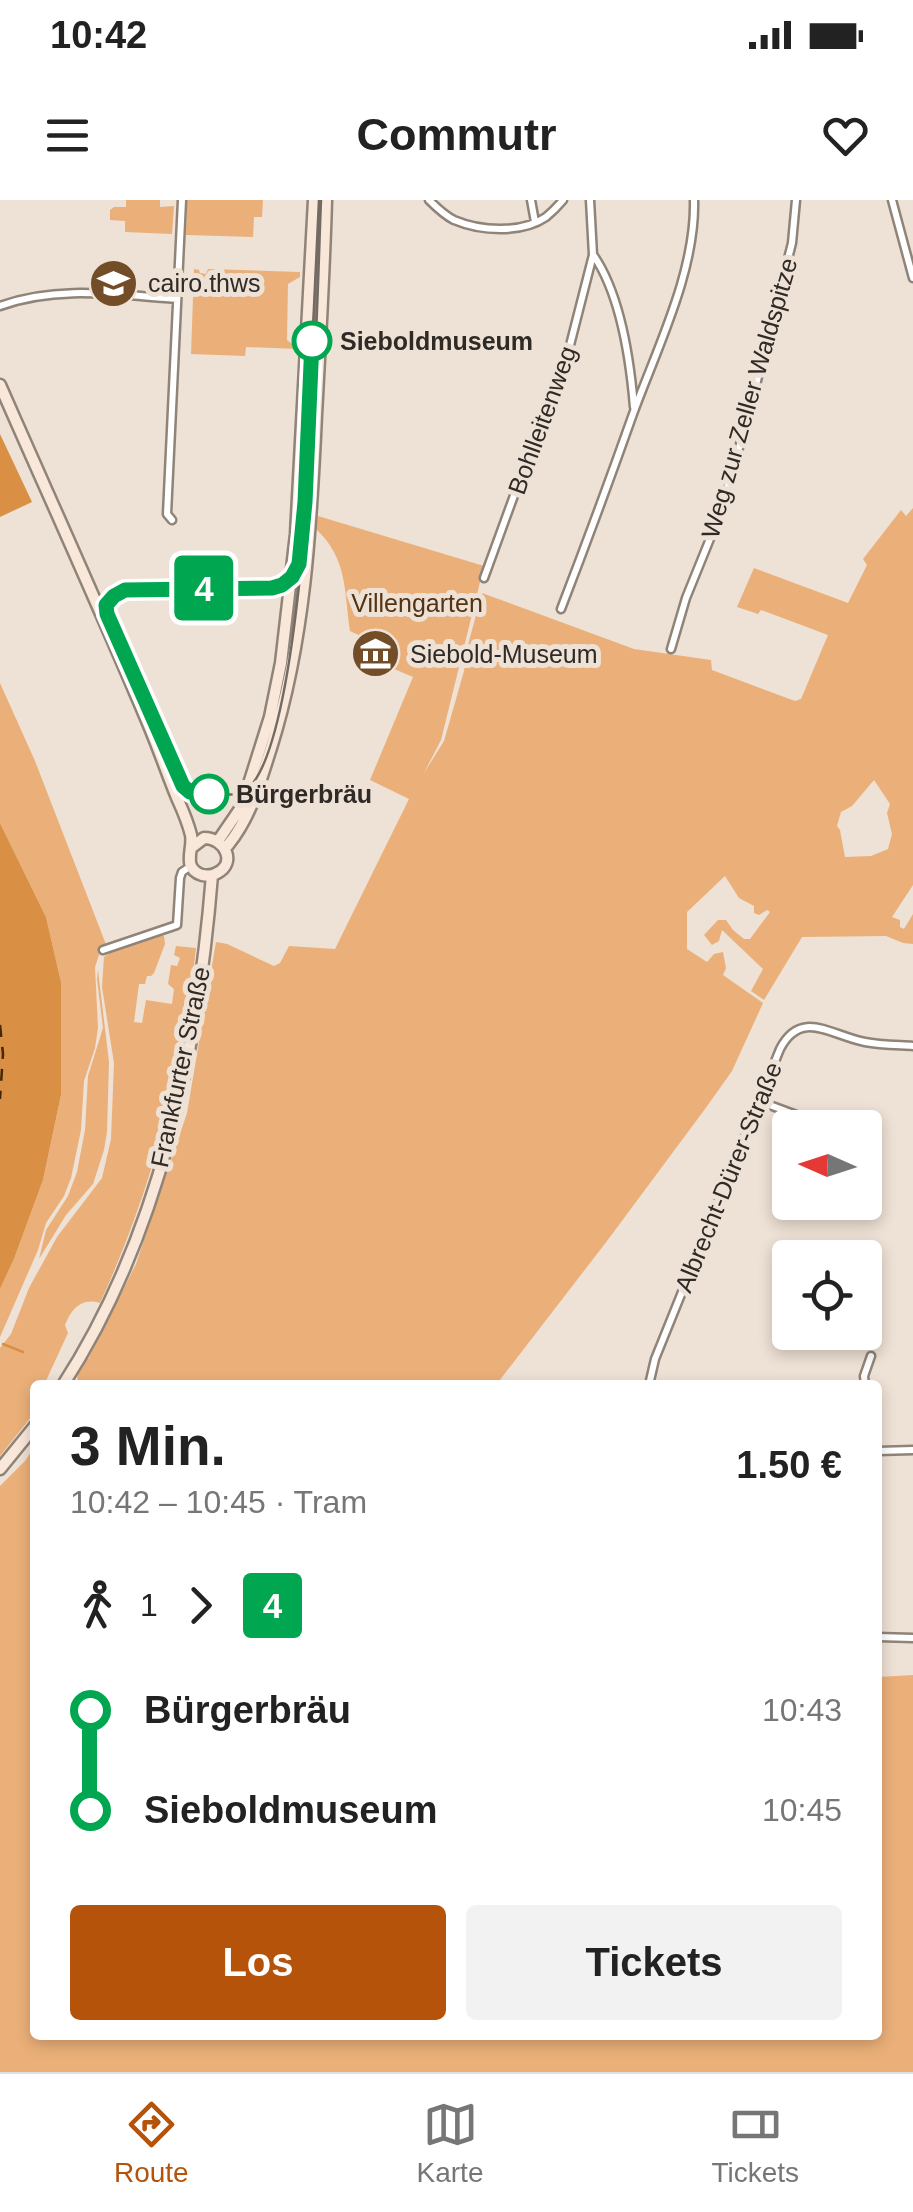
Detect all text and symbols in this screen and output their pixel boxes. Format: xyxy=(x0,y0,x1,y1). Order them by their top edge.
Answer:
text: 10:42 xyxy=(50,14,147,56)
icon: menu xyxy=(40,108,95,163)
icon: heart xyxy=(818,108,873,163)
text: Commutr xyxy=(357,109,557,160)
street label: Weg zur Zeller Waldspitze xyxy=(696,255,802,541)
school or university icon: cairo.thws xyxy=(87,257,139,309)
place label: cairo.thws xyxy=(148,269,261,297)
marker: Sieboldmuseum xyxy=(293,322,331,360)
place label: Sieboldmuseum xyxy=(340,327,533,355)
street label: Bohlleitenweg xyxy=(502,342,582,498)
line badge: 4 xyxy=(172,556,236,620)
text: 4 xyxy=(194,569,214,608)
park label: Villengarten xyxy=(351,589,483,617)
museum icon: Siebold-Museum xyxy=(349,628,401,680)
place label: Siebold-Museum xyxy=(410,640,598,668)
marker: Bürgerbräu xyxy=(190,775,228,813)
place label: Bürgerbräu xyxy=(236,780,372,808)
street label: Frankfurter Straße xyxy=(145,964,215,1170)
street label: Albrecht-Dürer-Straße xyxy=(669,1058,787,1296)
north arrow xyxy=(772,1110,882,1220)
map controls xyxy=(772,1110,882,1350)
button: locate xyxy=(772,1240,882,1350)
text: 3 Min. xyxy=(70,1415,226,1477)
text: 1.50 € xyxy=(736,1444,842,1486)
text: 10:42 – 10:45 · Tram xyxy=(70,1484,367,1520)
icon: walk xyxy=(70,1578,125,1633)
icon: forward xyxy=(173,1578,228,1633)
text: 4 xyxy=(263,1586,282,1625)
text: 1 xyxy=(140,1587,158,1623)
text: Bürgerbräu xyxy=(144,1689,351,1731)
text: 10:43 xyxy=(762,1692,842,1728)
text: Sieboldmuseum xyxy=(144,1789,438,1831)
text: 10:45 xyxy=(762,1792,842,1828)
button: Los xyxy=(70,1905,446,2020)
button: Tickets xyxy=(466,1905,842,2020)
tab: Route xyxy=(114,2097,189,2189)
tab: Karte xyxy=(417,2097,483,2189)
tab: Tickets xyxy=(711,2097,799,2189)

